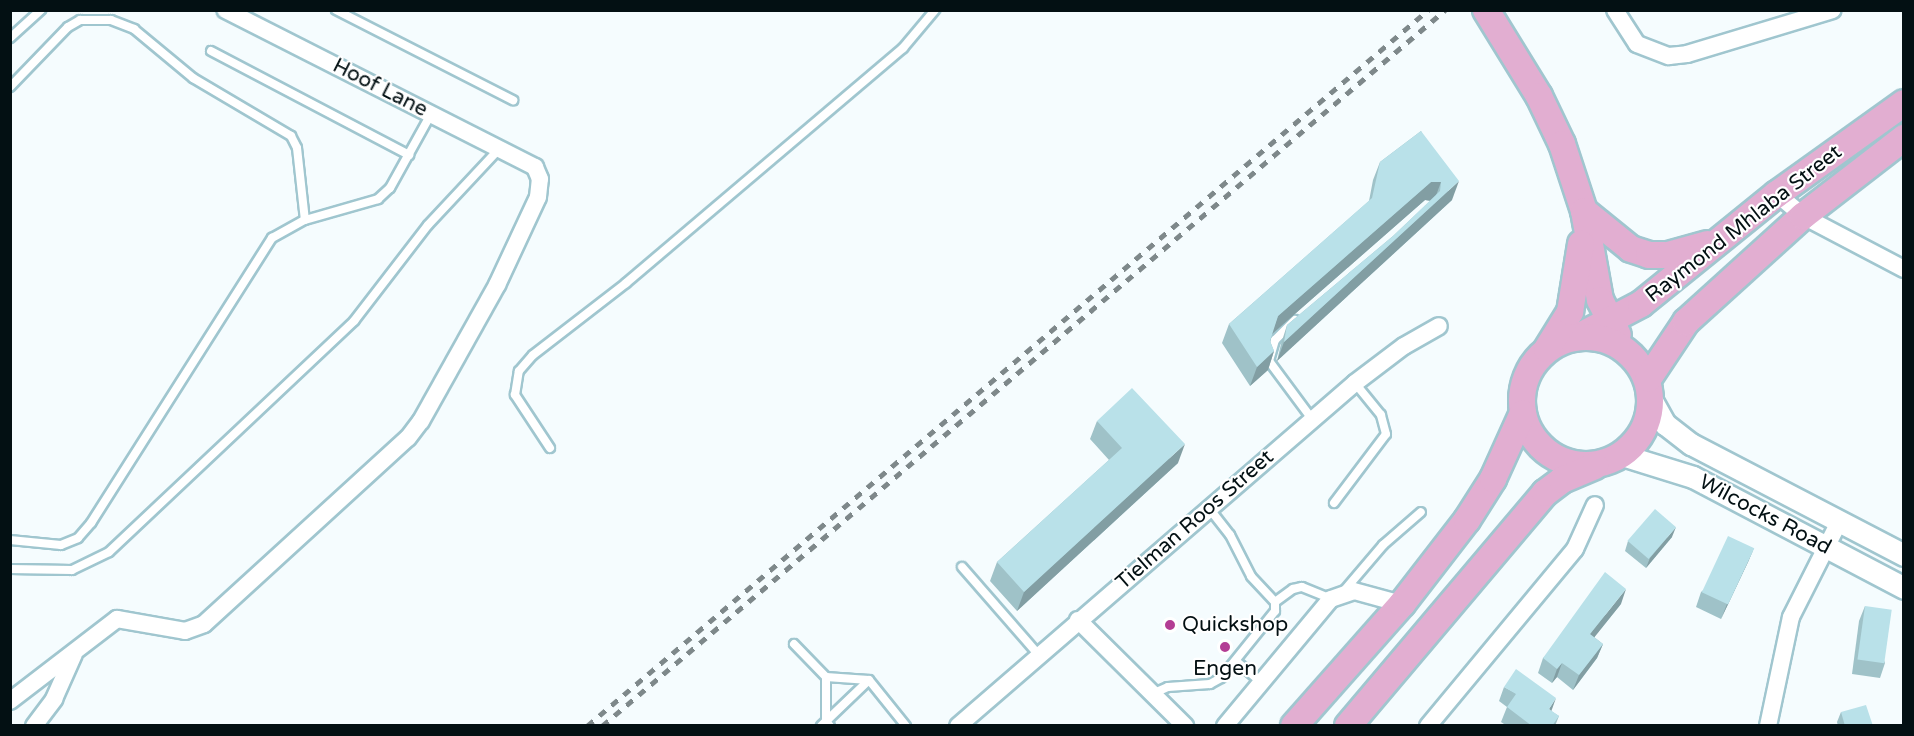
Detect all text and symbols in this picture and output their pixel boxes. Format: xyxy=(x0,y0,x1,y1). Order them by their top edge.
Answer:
street label: Hoof Lane xyxy=(328,53,432,123)
street label: Raymond Mhlaba Street xyxy=(1641,140,1847,308)
street label: Tielman Roos Street xyxy=(1111,445,1279,595)
street label: Wilcocks Road xyxy=(1695,470,1835,560)
place label: Quickshop xyxy=(1182,612,1288,638)
marker: Quickshop xyxy=(1163,618,1177,632)
marker: Engen xyxy=(1218,640,1232,654)
place label: Engen xyxy=(1193,656,1257,682)

